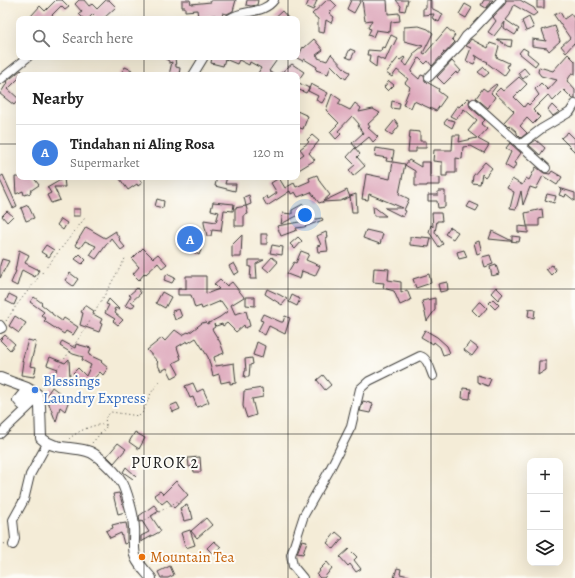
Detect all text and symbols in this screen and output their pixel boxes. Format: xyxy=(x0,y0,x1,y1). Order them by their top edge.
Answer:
search box xyxy=(16,16,300,60)
icon: search xyxy=(30,27,52,49)
text: Search here xyxy=(62,28,133,48)
text: Nearby xyxy=(32,87,83,110)
text: Tindahan ni Aling Rosa xyxy=(70,134,215,154)
text: A xyxy=(41,144,49,161)
text: 120 m xyxy=(253,144,284,161)
text: Supermarket xyxy=(70,154,140,171)
your location xyxy=(295,205,315,225)
pin: A xyxy=(177,224,203,254)
place label: Blessings Laundry Express xyxy=(43,371,146,408)
marker: Blessings Laundry Express xyxy=(30,385,40,395)
district label: PUROK 2 xyxy=(131,452,199,474)
map controls xyxy=(527,458,563,566)
button: + xyxy=(527,458,563,494)
button: − xyxy=(527,494,563,530)
button: layers xyxy=(527,530,563,566)
place label: Mountain Tea xyxy=(150,547,235,567)
marker: Mountain Tea xyxy=(137,552,147,562)

